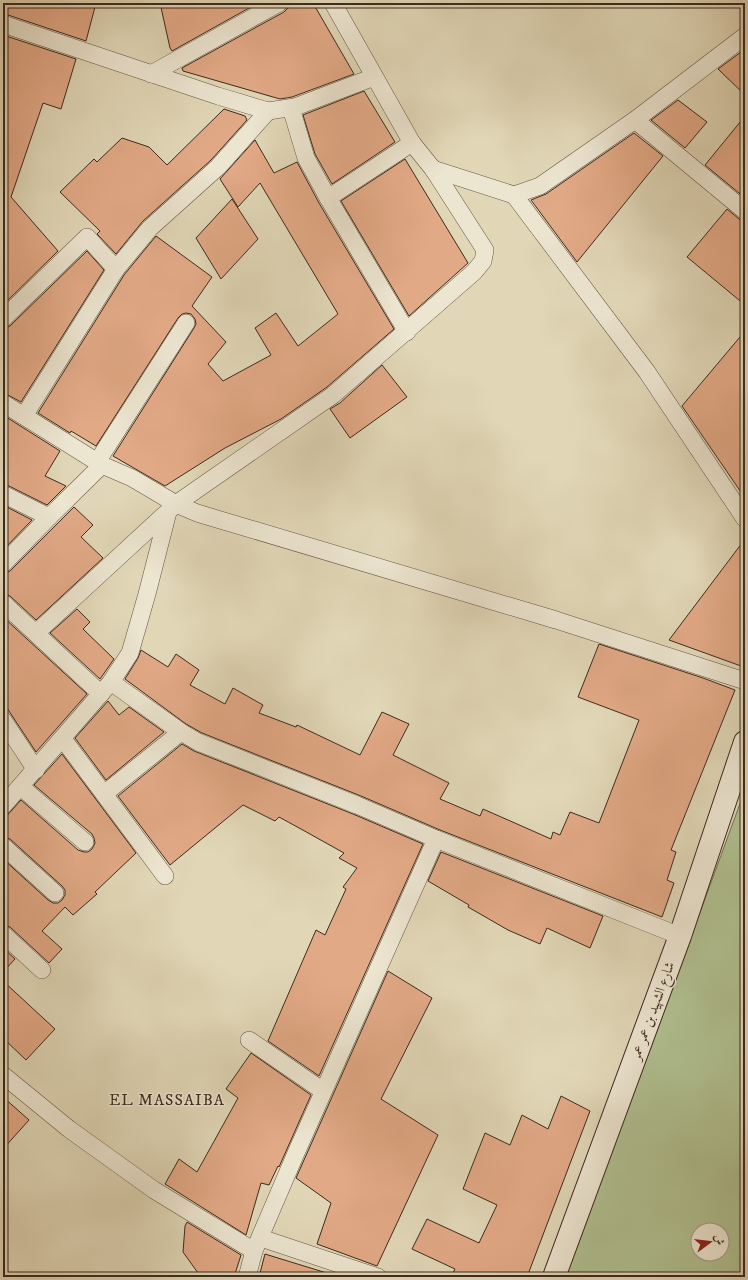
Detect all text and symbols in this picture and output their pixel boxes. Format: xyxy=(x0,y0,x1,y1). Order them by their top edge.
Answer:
street label: شارع الشهيد بن عمر عمر xyxy=(626,959,681,1065)
district label: EL MASSAIBA xyxy=(109,1090,225,1110)
north arrow xyxy=(690,1222,730,1262)
text: ش xyxy=(711,1233,727,1247)

